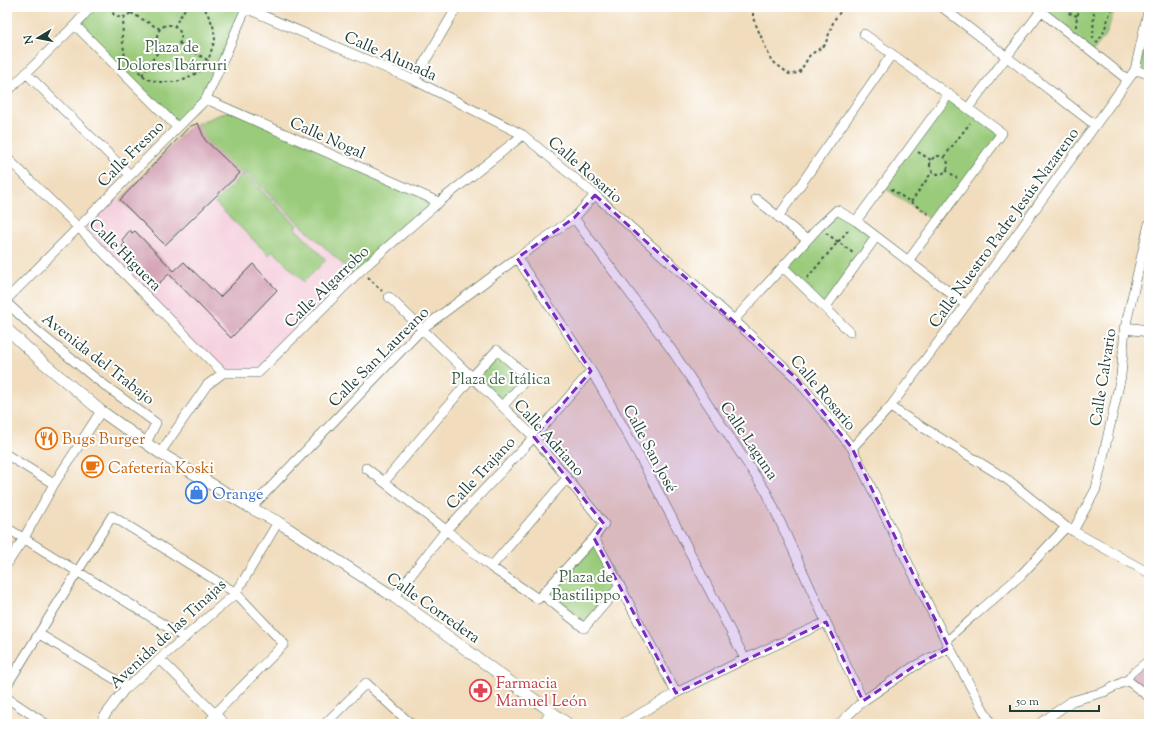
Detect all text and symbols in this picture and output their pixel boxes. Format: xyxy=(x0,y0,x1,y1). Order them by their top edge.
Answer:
north arrow xyxy=(18,18,58,58)
street label: Calle Alunada xyxy=(340,27,441,88)
text: N xyxy=(20,34,38,46)
park label: Plaza de Dolores Ibárruri xyxy=(117,37,228,78)
street label: Calle Nogal xyxy=(285,112,369,166)
street label: Calle Fresno xyxy=(93,116,171,193)
street label: Calle Nuestro Padre Jesús Nazareno xyxy=(924,123,1086,333)
street label: Calle Rosario xyxy=(542,132,627,210)
street label: Calle Higuera xyxy=(83,214,166,298)
street label: Calle Algarrobo xyxy=(280,241,375,334)
street label: Calle San Laureano xyxy=(324,302,436,413)
street label: Avenida del Trabajo xyxy=(36,309,159,412)
street label: Calle Calvario xyxy=(1085,327,1124,428)
street label: Calle Rosario xyxy=(784,351,861,436)
park label: Plaza de Itálica xyxy=(451,369,551,392)
street label: Calle Adriano xyxy=(507,395,589,482)
street label: Calle Laguna xyxy=(713,398,783,486)
street label: Calle San José xyxy=(616,401,682,497)
restaurant icon: Bugs Burger xyxy=(33,425,59,451)
place label: Bugs Burger xyxy=(62,429,145,452)
street label: Calle Trajano xyxy=(442,432,522,515)
cafe icon: Cafetería Koski xyxy=(79,454,105,480)
place label: Cafetería Koski xyxy=(108,458,215,481)
shop icon: Orange xyxy=(184,480,210,506)
place label: Orange xyxy=(212,484,264,507)
park label: Plaza de Bastilippo xyxy=(551,567,621,608)
street label: Calle Corredera xyxy=(381,568,485,650)
street label: Avenida de las Tinajas xyxy=(105,574,232,695)
place label: Farmacia Manuel León xyxy=(496,673,588,714)
pharmacy icon: Farmacia Manuel León xyxy=(468,678,494,704)
scale bar xyxy=(1010,687,1099,713)
text: 50 m xyxy=(1015,693,1039,711)

